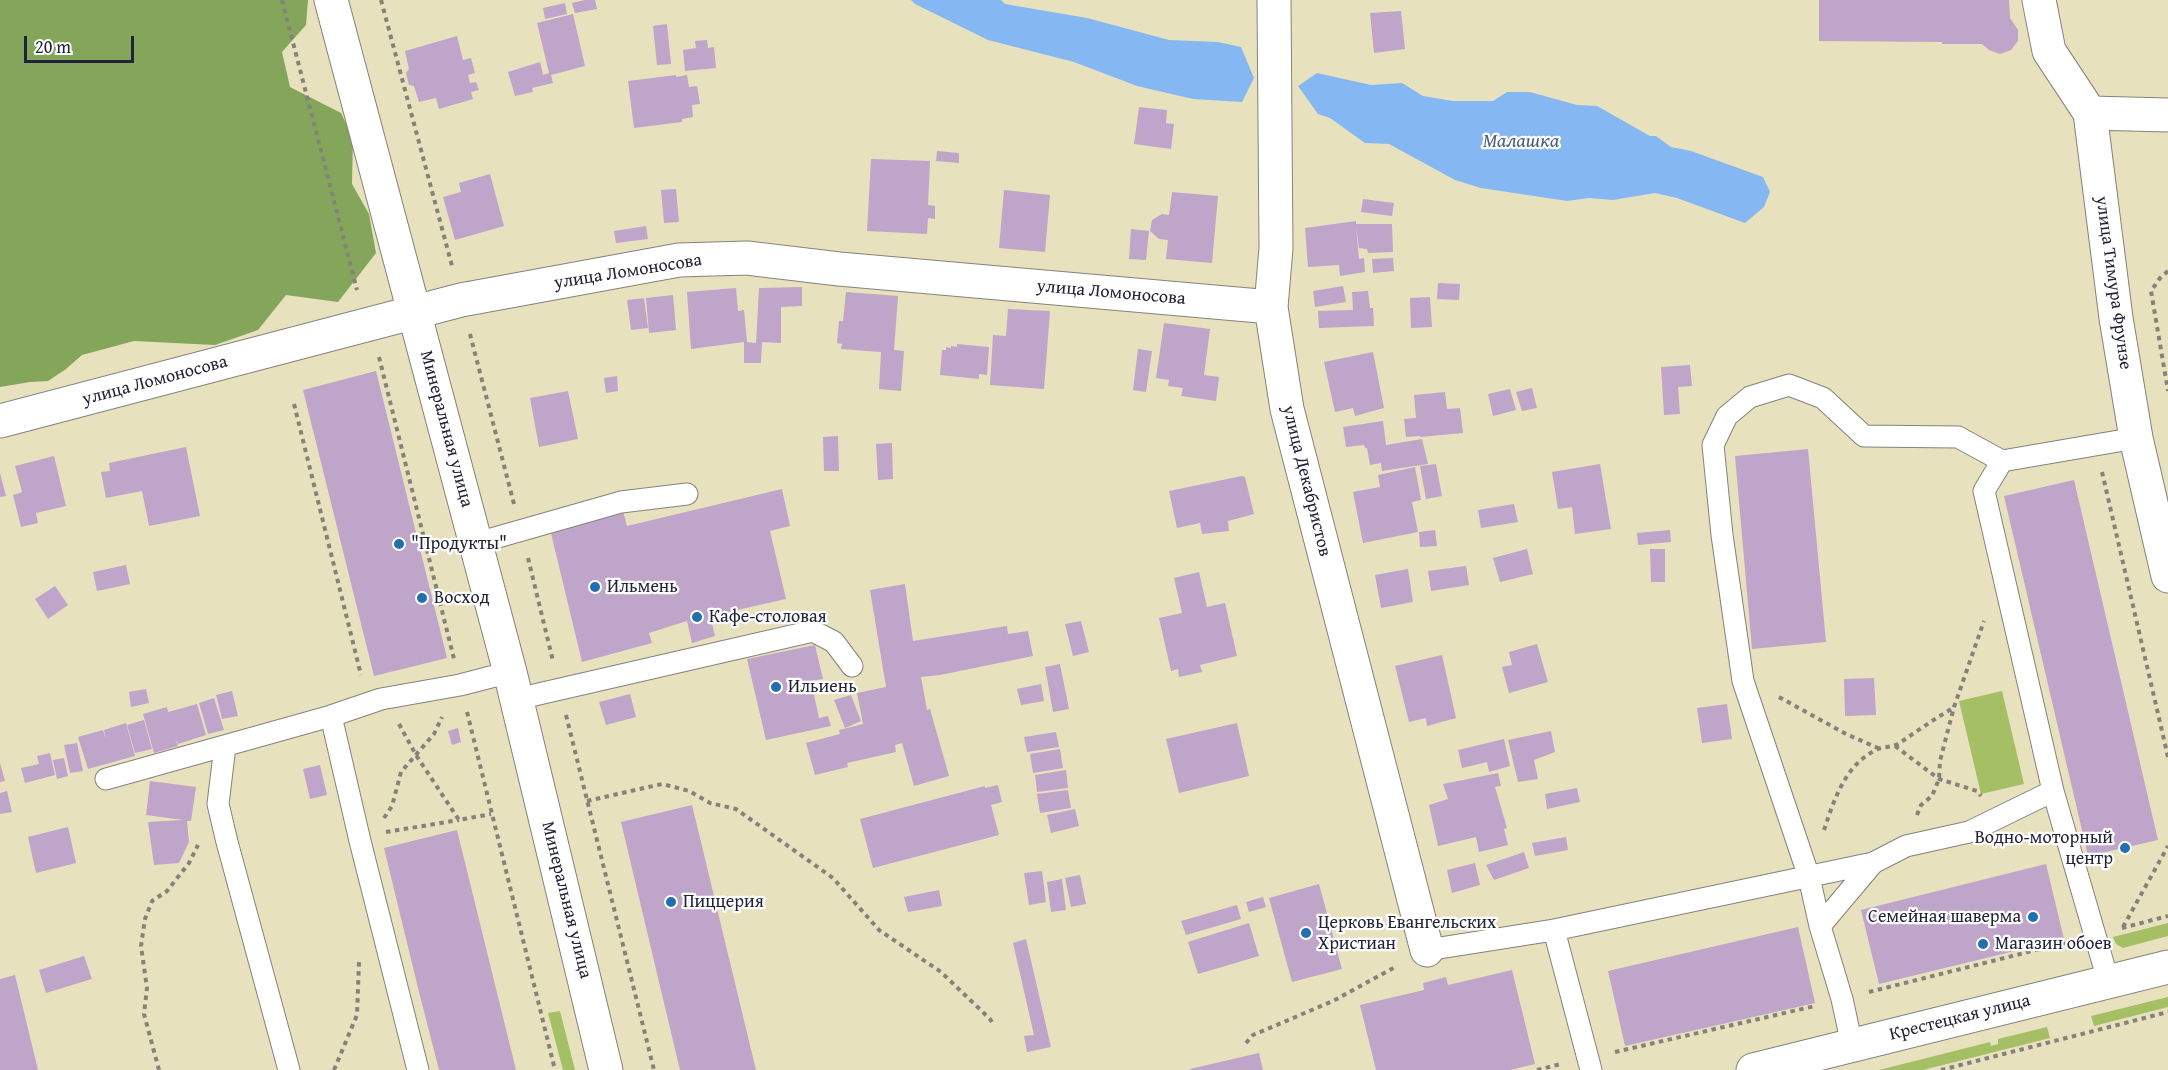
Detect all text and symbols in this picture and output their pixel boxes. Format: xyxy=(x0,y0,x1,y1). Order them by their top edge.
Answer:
scale bar xyxy=(27,24,136,62)
text: 20 m xyxy=(35,33,71,60)
water label: Малашка xyxy=(1483,130,1559,154)
street label: улица Тимура Фрунзе xyxy=(2090,195,2136,371)
street label: улица Ломоносова xyxy=(553,250,703,294)
street label: улица Ломоносова xyxy=(1036,276,1186,310)
street label: Минеральная улица xyxy=(415,348,477,510)
street label: улица Ломоносова xyxy=(80,351,230,411)
street label: улица Декабристов xyxy=(1277,403,1335,559)
place label: "Продукты" xyxy=(411,533,507,555)
marker: "Продукты" xyxy=(392,537,406,551)
place label: Ильмень xyxy=(607,576,678,598)
marker: Ильмень xyxy=(588,580,602,594)
place label: Восход xyxy=(434,587,490,609)
marker: Восход xyxy=(415,591,429,605)
place label: Кафе-столовая xyxy=(709,606,827,628)
marker: Кафе-столовая xyxy=(690,610,704,624)
place label: Ильиень xyxy=(788,676,857,698)
marker: Ильиень xyxy=(769,680,783,694)
street label: Минеральная улица xyxy=(536,819,596,981)
place label: Водно-моторный центр xyxy=(1975,827,2113,870)
marker: Водно-моторный центр xyxy=(2118,841,2132,855)
place label: Пиццерия xyxy=(683,891,764,913)
marker: Пиццерия xyxy=(664,895,678,909)
place label: Семейная шаверма xyxy=(1868,906,2021,928)
marker: Семейная шаверма xyxy=(2026,910,2040,924)
place label: Церковь Евангельских Христиан xyxy=(1318,912,1496,954)
marker: Церковь Евангельских Христиан xyxy=(1299,926,1313,940)
place label: Магазин обоев xyxy=(1995,933,2112,955)
marker: Магазин обоев xyxy=(1976,937,1990,951)
street label: Крестецкая улица xyxy=(1887,990,2033,1046)

